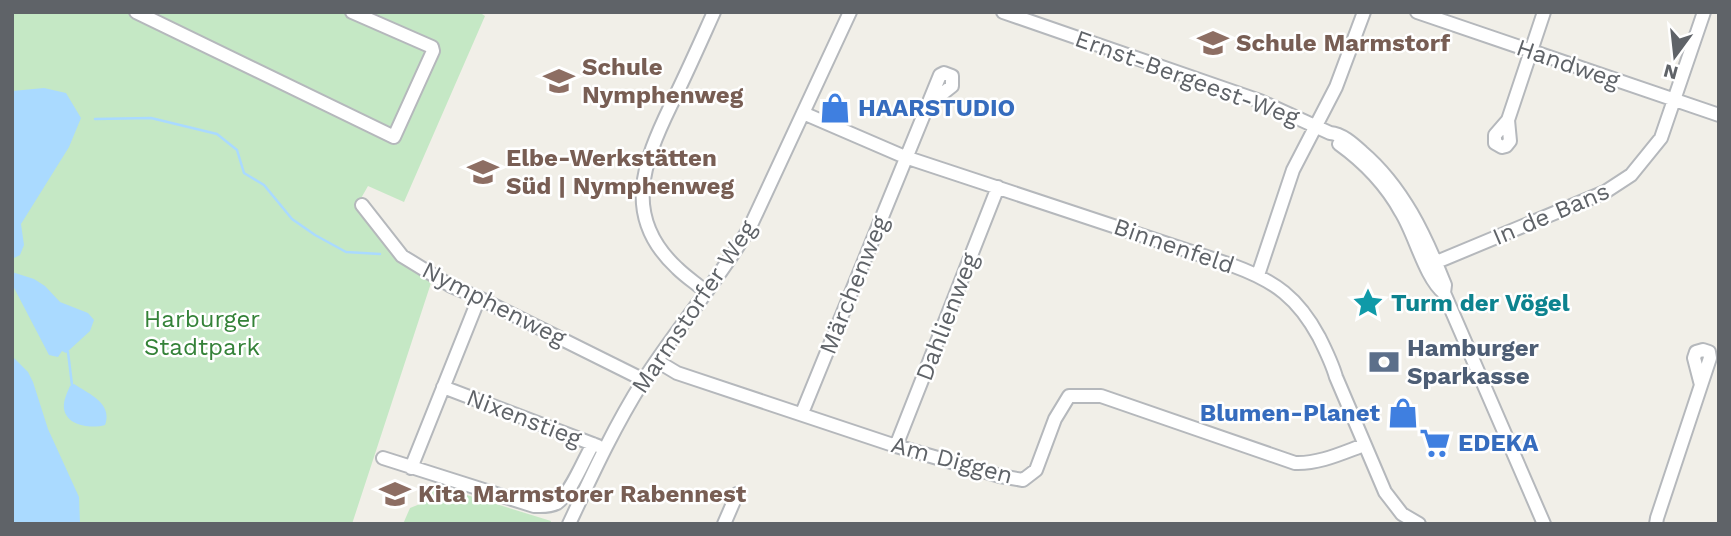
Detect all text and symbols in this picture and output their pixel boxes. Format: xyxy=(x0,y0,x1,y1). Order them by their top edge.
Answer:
north arrow xyxy=(1640,21,1710,91)
street label: Ernst-Bergeest-Weg xyxy=(1071,24,1303,132)
school or university icon: Schule Marmstorf xyxy=(1196,26,1230,60)
place label: Schule Marmstorf xyxy=(1236,29,1450,57)
street label: Handweg xyxy=(1513,33,1623,95)
place label: Schule Nymphenweg xyxy=(582,53,744,109)
text: N xyxy=(1661,59,1681,85)
school or university icon: Schule Nymphenweg xyxy=(542,64,576,98)
shop icon: HAARSTUDIO xyxy=(818,91,852,125)
place label: HAARSTUDIO xyxy=(858,94,1015,122)
place label: Elbe-Werkstätten Süd | Nymphenweg xyxy=(506,144,734,200)
school or university icon: Elbe-Werkstätten Süd | Nymphenweg xyxy=(466,155,500,189)
street label: In de Bans xyxy=(1489,177,1613,251)
street label: Märchenweg xyxy=(814,212,894,358)
street label: Binnenfeld xyxy=(1110,212,1238,280)
street label: Marmstorfer Weg xyxy=(626,215,762,399)
street label: Dahlienweg xyxy=(910,249,984,385)
street label: Nymphenweg xyxy=(417,256,571,352)
place icon: Turm der Vögel xyxy=(1351,286,1385,320)
place label: Turm der Vögel xyxy=(1391,289,1570,317)
park label: Harburger Stadtpark xyxy=(144,305,260,361)
place label: Hamburger Sparkasse xyxy=(1407,334,1540,390)
bank icon: Hamburger Sparkasse xyxy=(1367,345,1401,379)
street label: Nixenstieg xyxy=(463,383,586,453)
shop icon: Blumen-Planet xyxy=(1386,396,1420,430)
place label: Blumen-Planet xyxy=(1200,399,1380,427)
supermarket icon: EDEKA xyxy=(1418,426,1452,460)
place label: EDEKA xyxy=(1458,429,1539,457)
street label: Am Diggen xyxy=(888,430,1016,490)
school or university icon: Kita Marmstorer Rabennest xyxy=(378,477,412,511)
place label: Kita Marmstorer Rabennest xyxy=(418,480,747,508)

